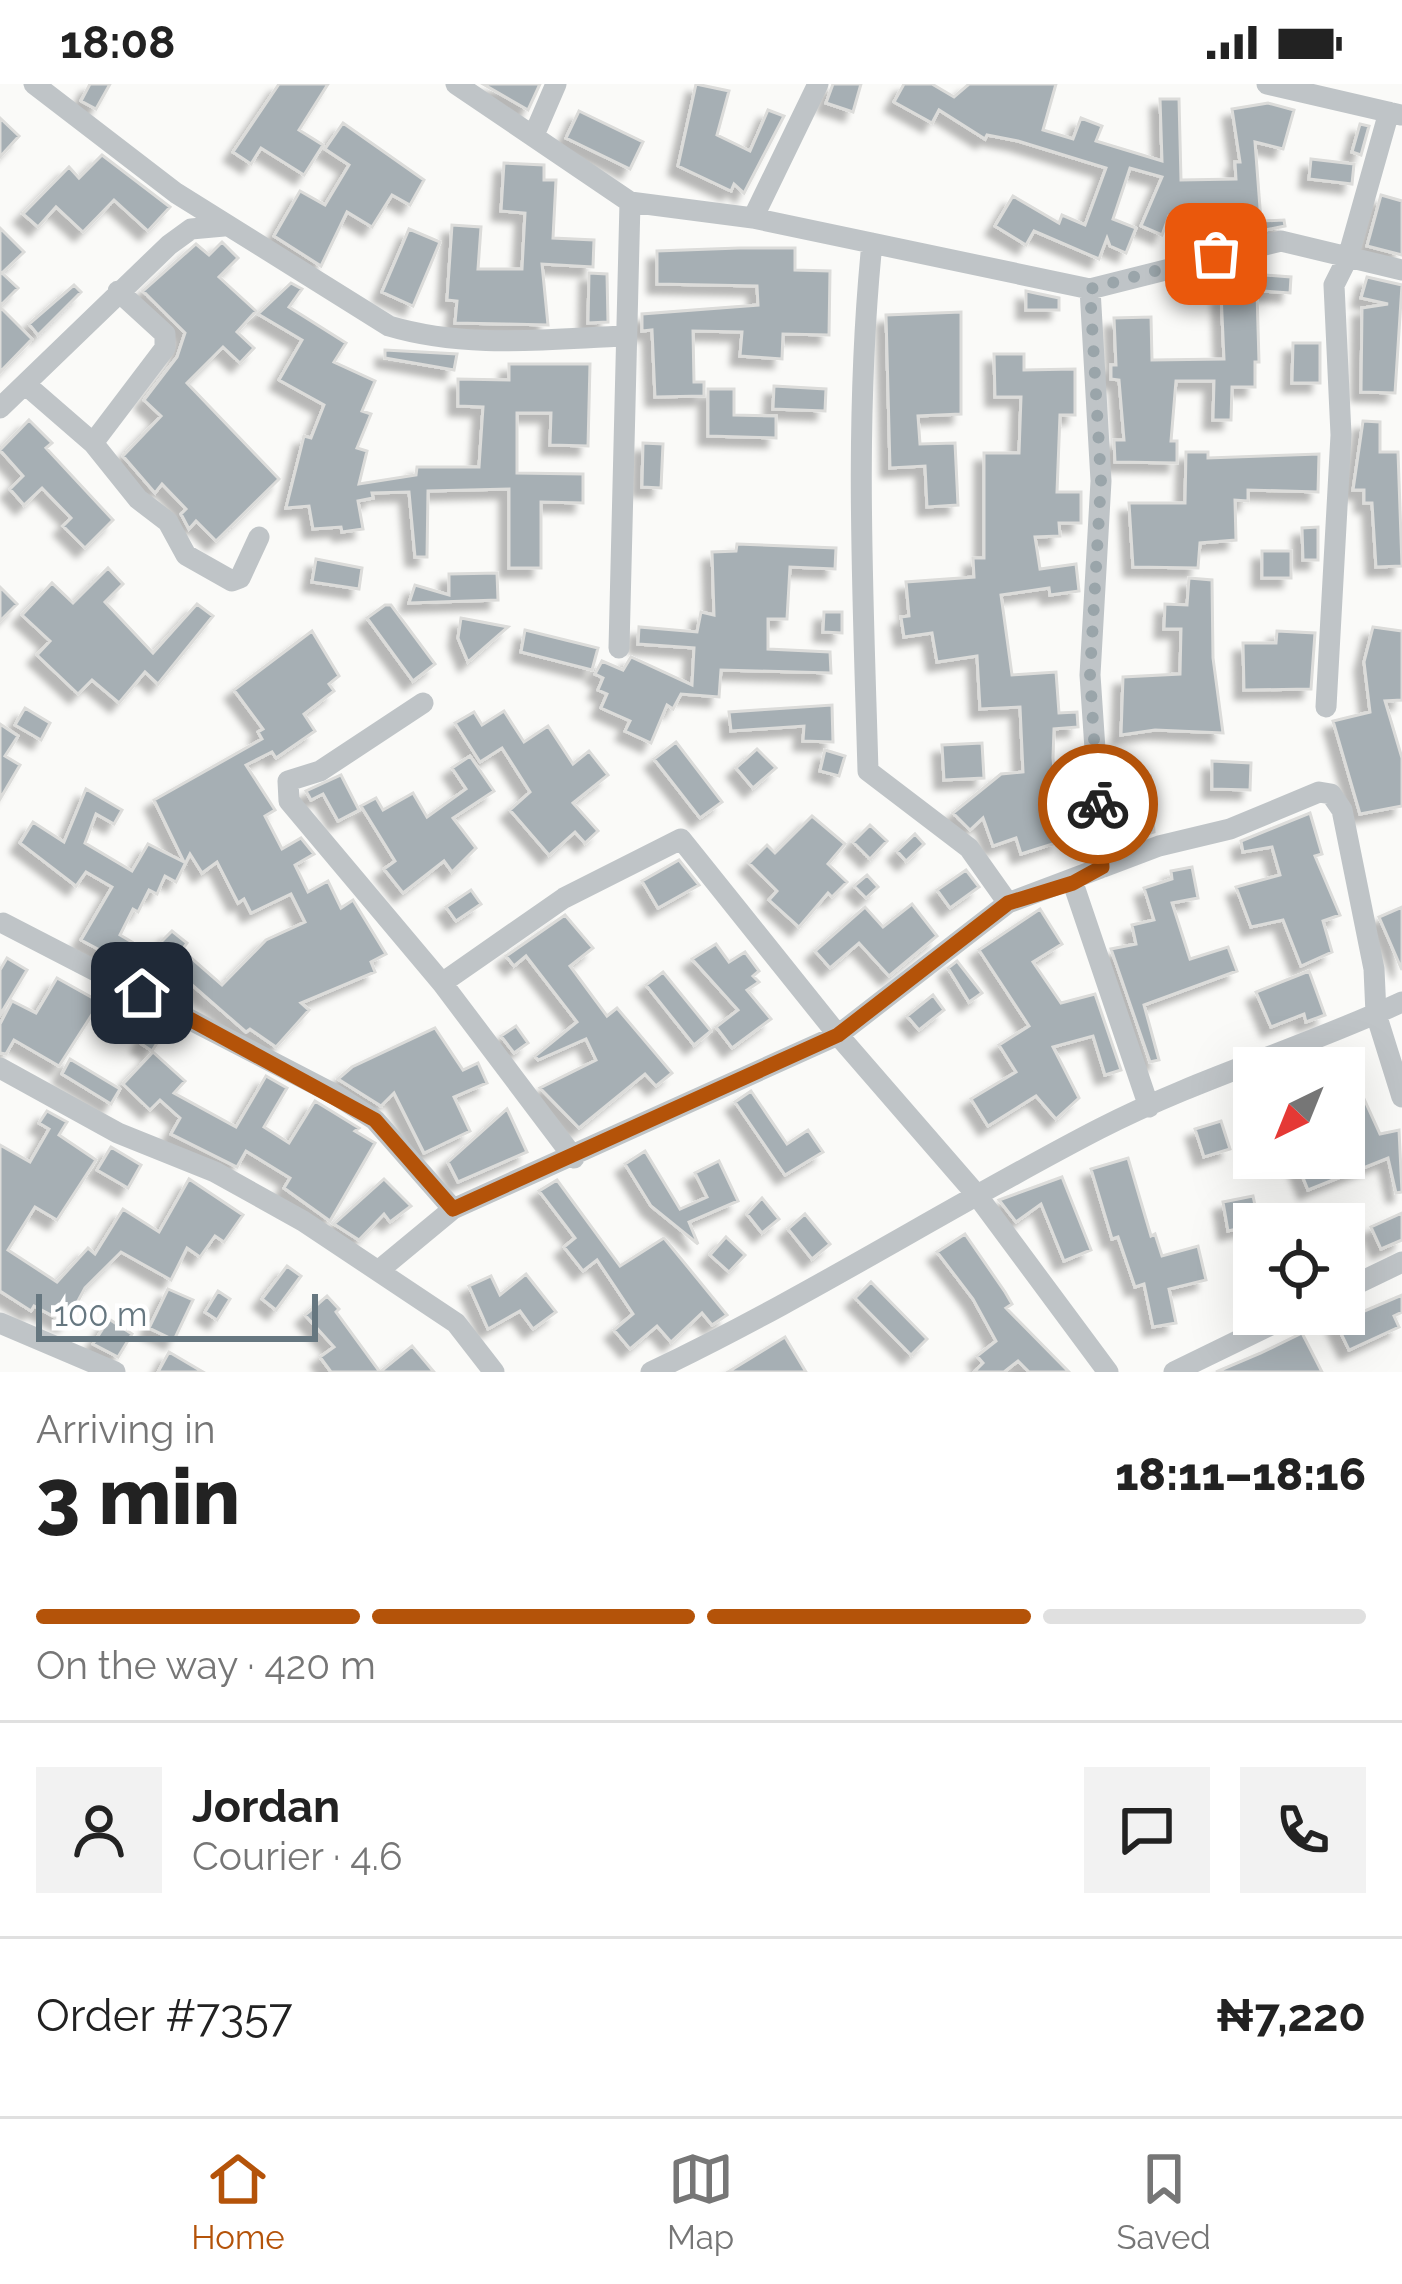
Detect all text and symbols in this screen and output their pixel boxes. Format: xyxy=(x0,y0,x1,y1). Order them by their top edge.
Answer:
text: 18:08 xyxy=(60,16,175,69)
pin xyxy=(1165,203,1267,305)
icon: bag xyxy=(1183,221,1249,287)
courier xyxy=(1038,744,1158,864)
icon: bike xyxy=(1065,771,1131,837)
pin xyxy=(91,942,193,1044)
icon: home xyxy=(109,960,175,1026)
north arrow xyxy=(1233,1047,1365,1179)
map controls xyxy=(1233,1047,1365,1335)
button: locate xyxy=(1233,1203,1365,1335)
scale bar xyxy=(36,1288,318,1341)
text: 100 m xyxy=(54,1295,147,1334)
text: Arriving in xyxy=(36,1406,216,1452)
text: 18:11–18:16 xyxy=(1115,1448,1366,1501)
text: 3 min xyxy=(36,1451,240,1542)
text: On the way · 420 m xyxy=(36,1642,376,1688)
button: person xyxy=(36,1767,162,1893)
button: chat xyxy=(1084,1767,1210,1893)
button: phone xyxy=(1240,1767,1366,1893)
text: Jordan xyxy=(192,1780,340,1833)
text: Courier · 4.6 xyxy=(192,1833,402,1879)
text: Order #7357 xyxy=(36,1989,293,2042)
text: ₦7,220 xyxy=(1216,1989,1366,2042)
tab: Home xyxy=(191,2146,285,2257)
tab: Map xyxy=(667,2146,734,2257)
tab: Saved xyxy=(1116,2146,1211,2257)

